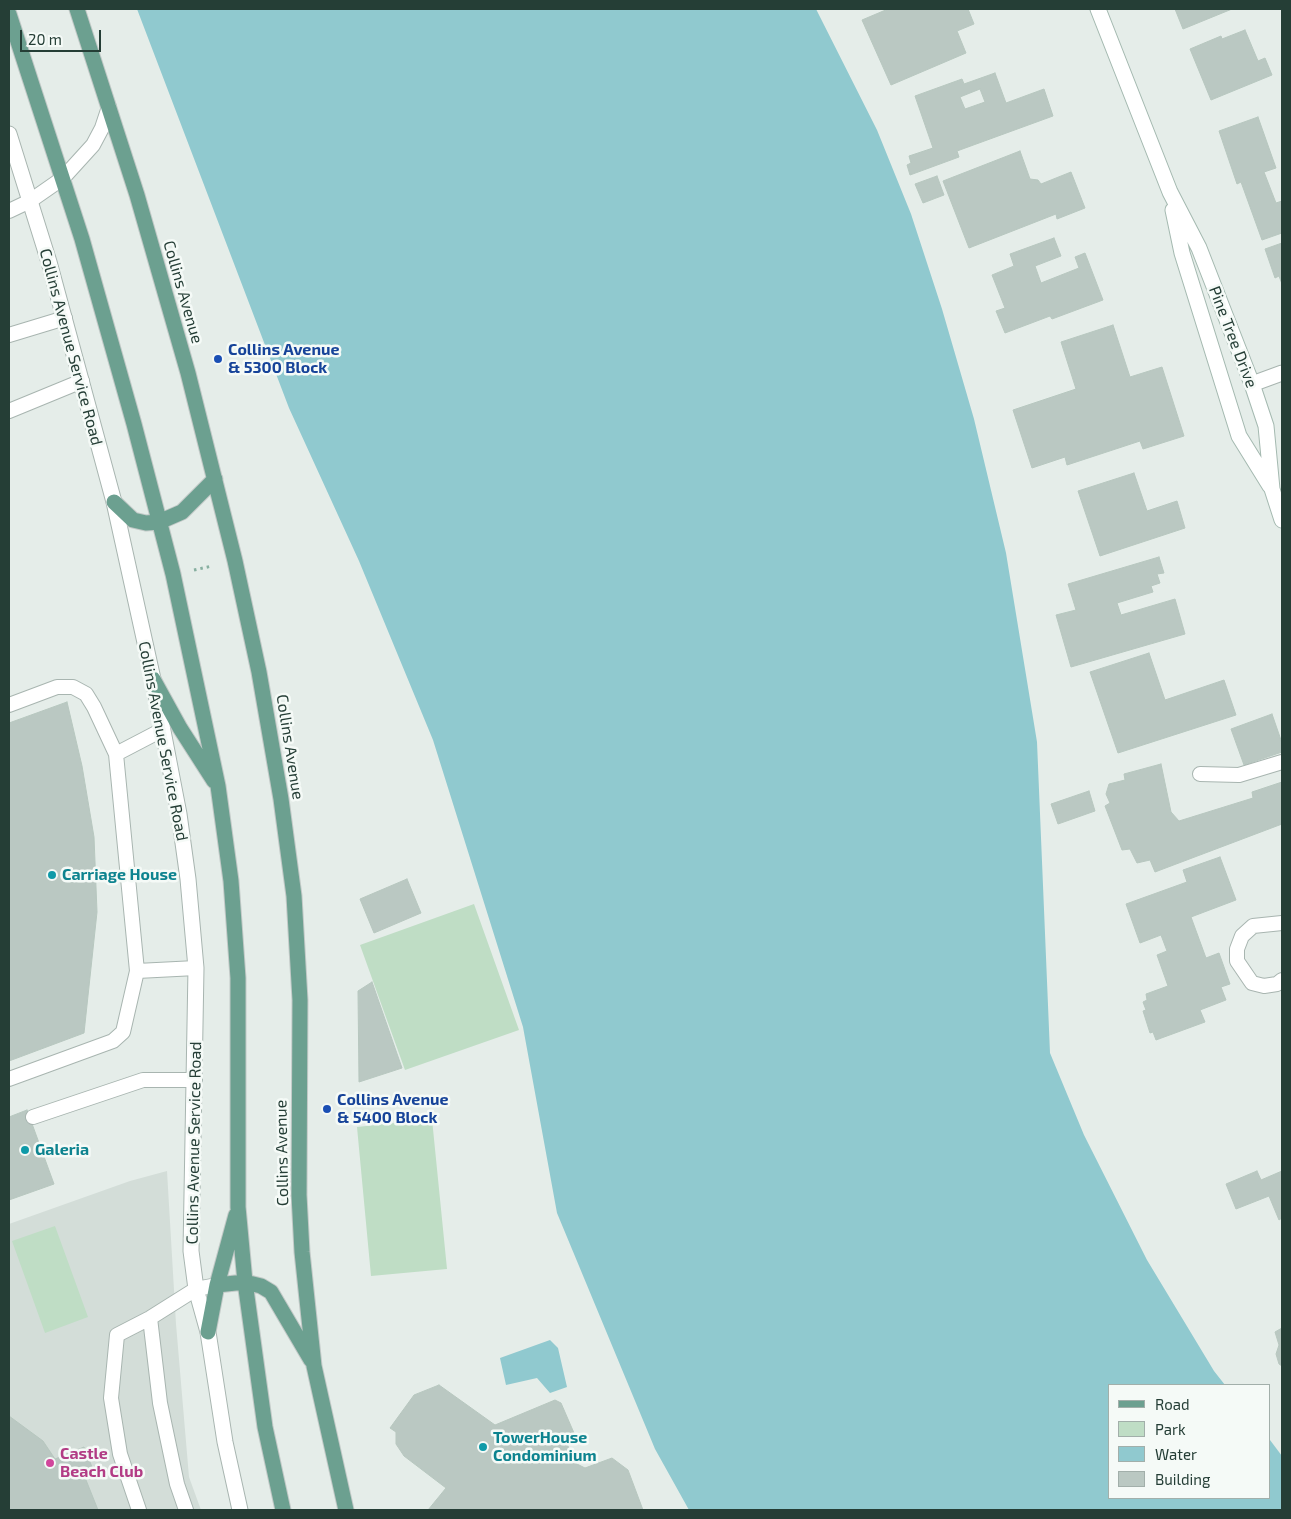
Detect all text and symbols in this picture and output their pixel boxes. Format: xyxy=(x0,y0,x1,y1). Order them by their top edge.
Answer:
scale bar xyxy=(22,20,104,52)
text: 20 m xyxy=(28,30,62,48)
street label: Collins Avenue xyxy=(159,238,207,346)
street label: Collins Avenue Service Road xyxy=(35,246,107,448)
street label: Pine Tree Drive xyxy=(1205,283,1261,391)
place label: Collins Avenue & 5300 Block xyxy=(228,340,340,378)
marker: Collins Avenue & 5300 Block xyxy=(212,353,224,365)
street label: Collins Avenue Service Road xyxy=(134,640,192,842)
street label: Collins Avenue xyxy=(272,693,308,801)
place label: Carriage House xyxy=(62,865,177,885)
marker: Carriage House xyxy=(46,869,58,881)
street label: Collins Avenue Service Road xyxy=(183,1041,205,1245)
place label: Collins Avenue & 5400 Block xyxy=(337,1090,449,1128)
street label: Collins Avenue xyxy=(271,1100,293,1206)
marker: Collins Avenue & 5400 Block xyxy=(321,1103,333,1115)
place label: Galeria xyxy=(35,1140,89,1160)
marker: Galeria xyxy=(19,1144,31,1156)
legend xyxy=(1108,1384,1271,1499)
text: Road xyxy=(1155,1395,1190,1413)
text: Park xyxy=(1155,1420,1186,1438)
place label: TowerHouse Condominium xyxy=(493,1428,597,1466)
marker: TowerHouse Condominium xyxy=(477,1441,489,1453)
place label: Castle Beach Club xyxy=(60,1444,143,1482)
text: Water xyxy=(1155,1445,1197,1463)
marker: Castle Beach Club xyxy=(44,1457,56,1469)
text: Building xyxy=(1155,1470,1210,1488)

